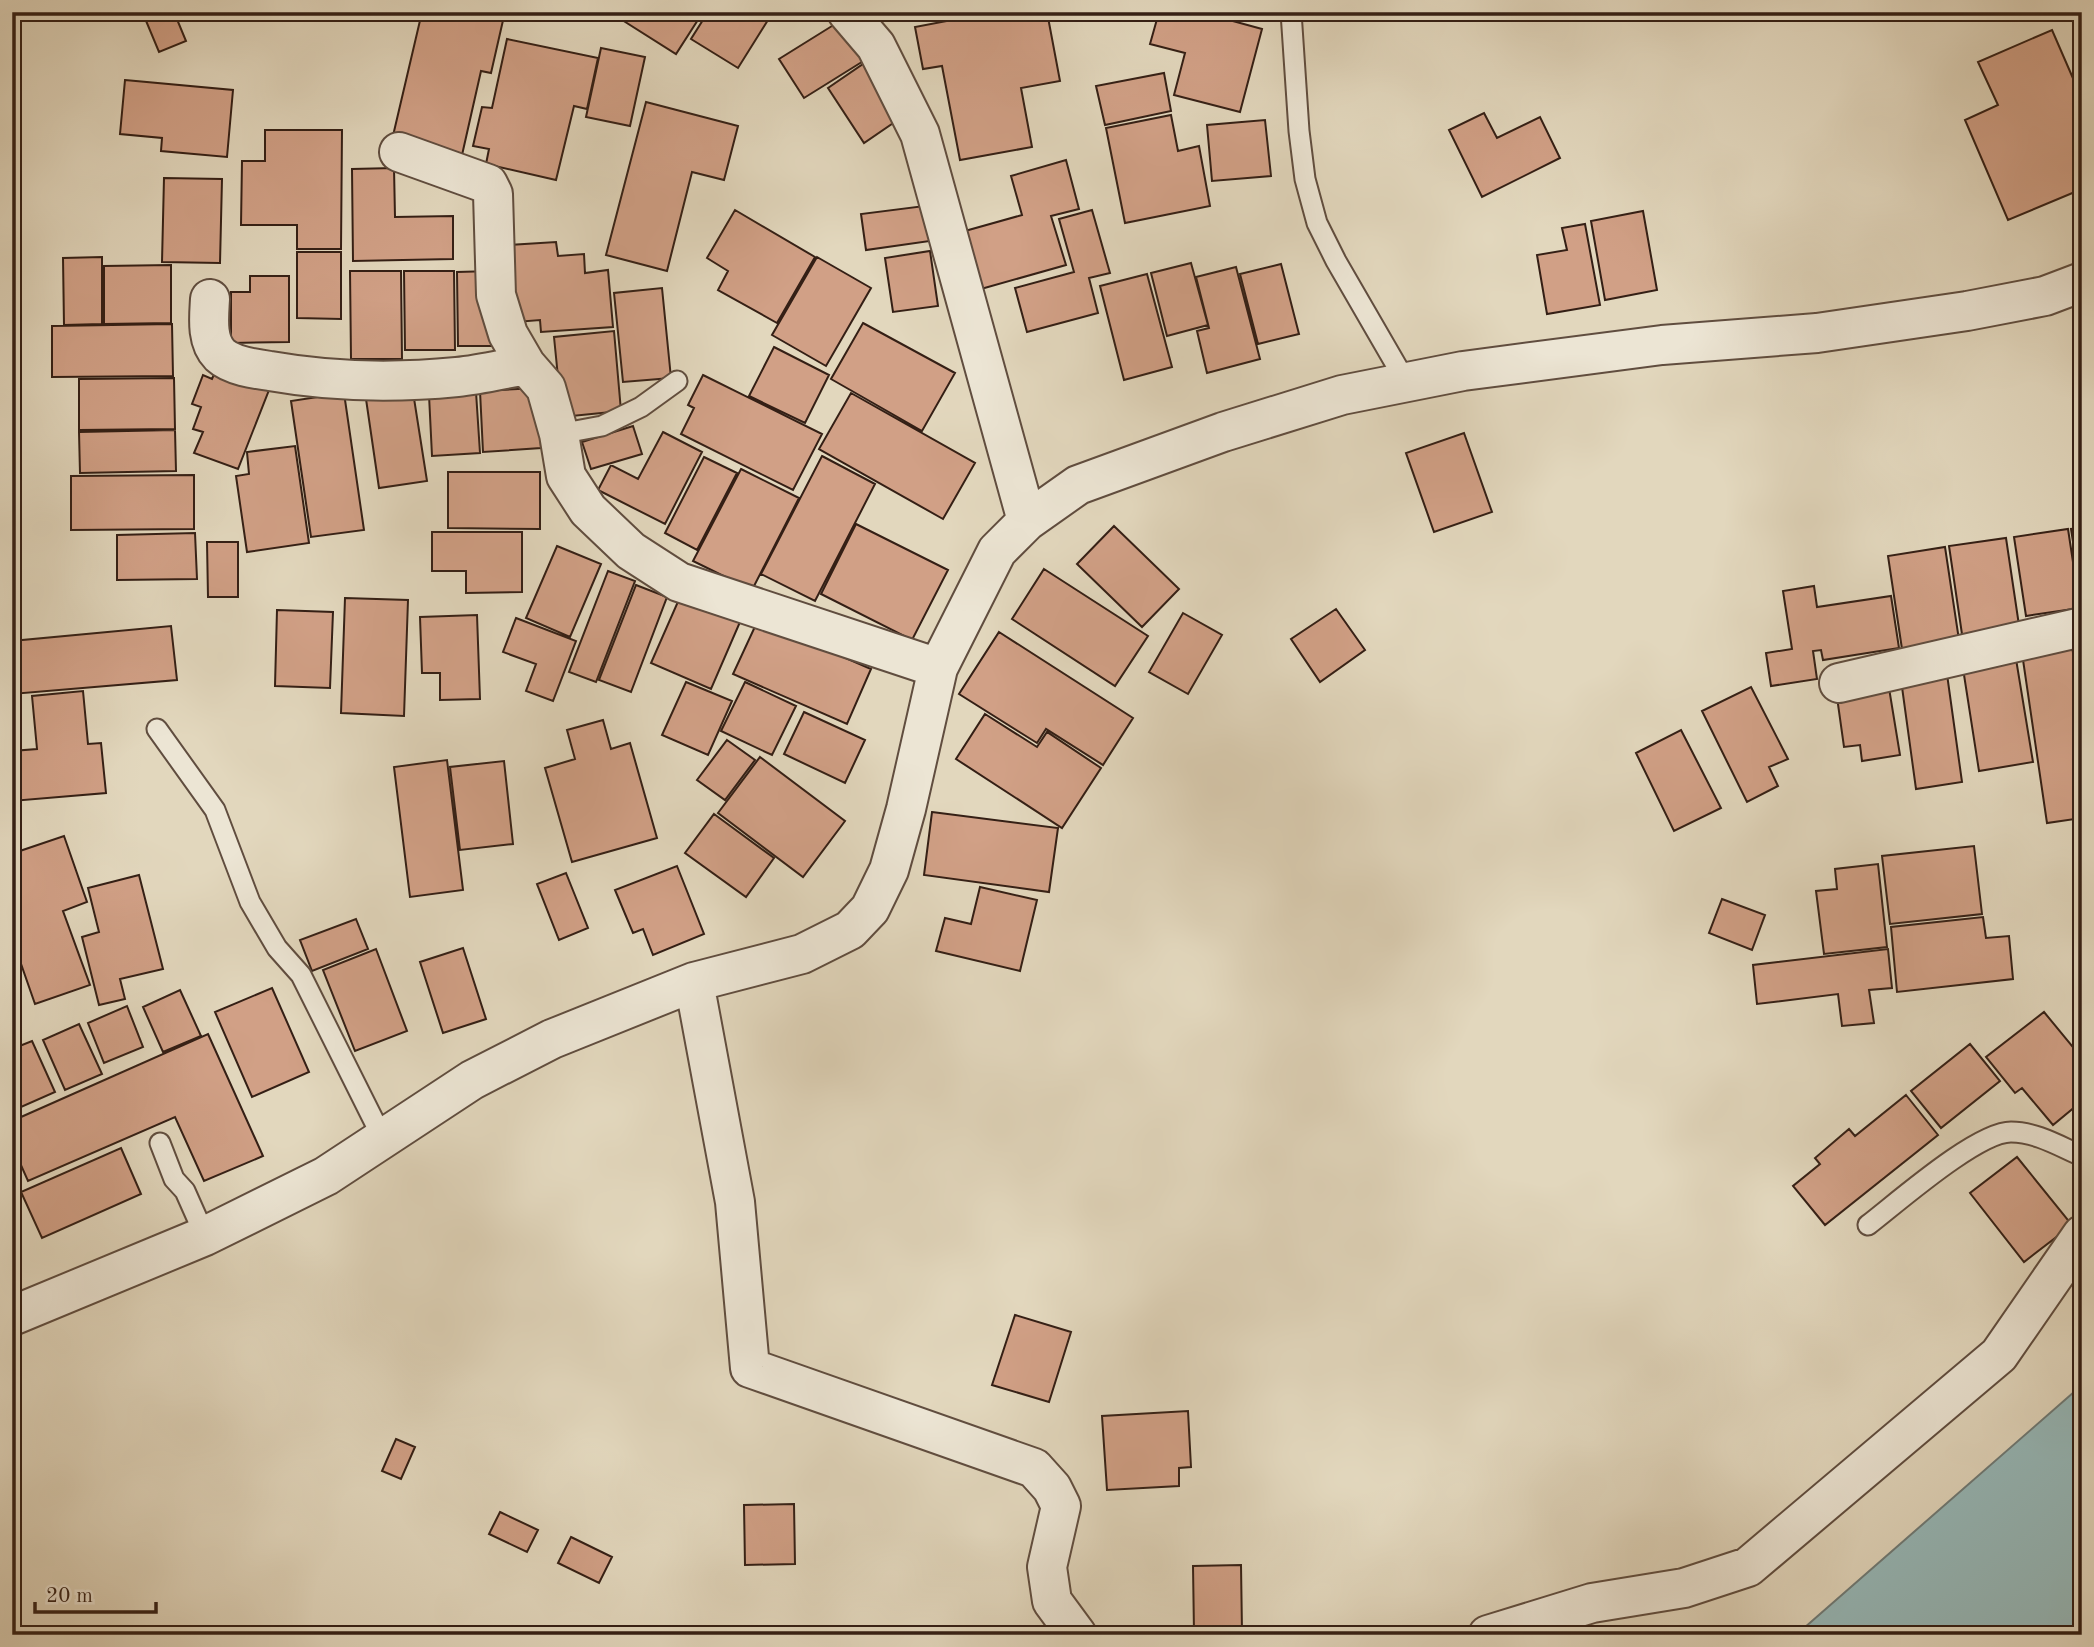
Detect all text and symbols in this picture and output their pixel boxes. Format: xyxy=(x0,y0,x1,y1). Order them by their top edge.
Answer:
scale bar xyxy=(35,1570,156,1614)
text: 20 m xyxy=(46,1586,93,1607)

